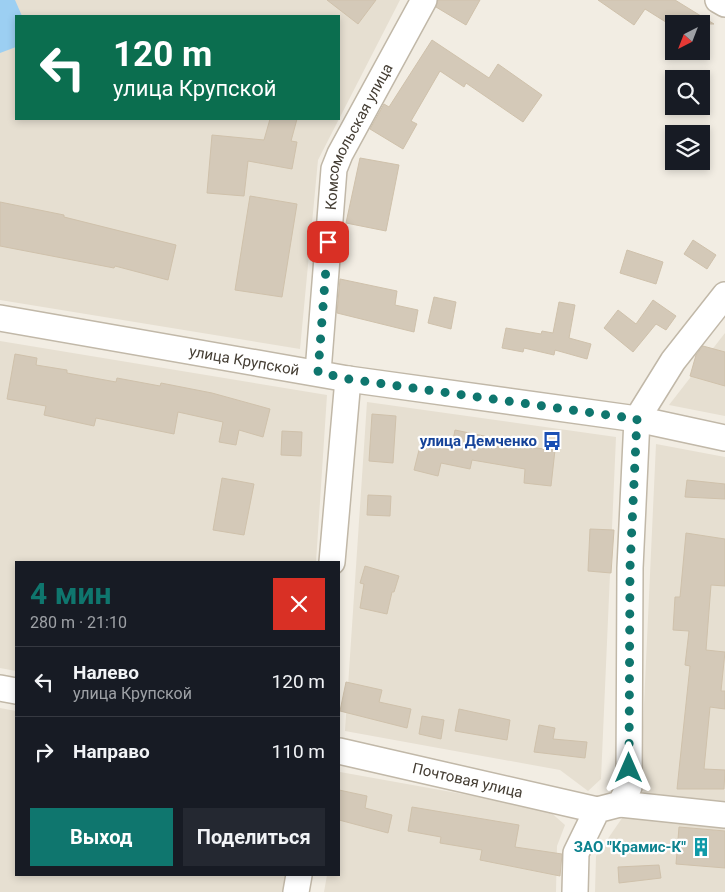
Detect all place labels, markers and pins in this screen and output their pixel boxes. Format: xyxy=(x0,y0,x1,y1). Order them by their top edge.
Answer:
pin xyxy=(307,221,349,263)
bus stop icon: улица Демченко xyxy=(541,430,563,452)
place label: улица Демченко xyxy=(420,432,537,450)
building icon: ЗАО "Крамис-К" xyxy=(690,836,712,858)
place label: ЗАО "Крамис-К" xyxy=(574,838,686,856)

